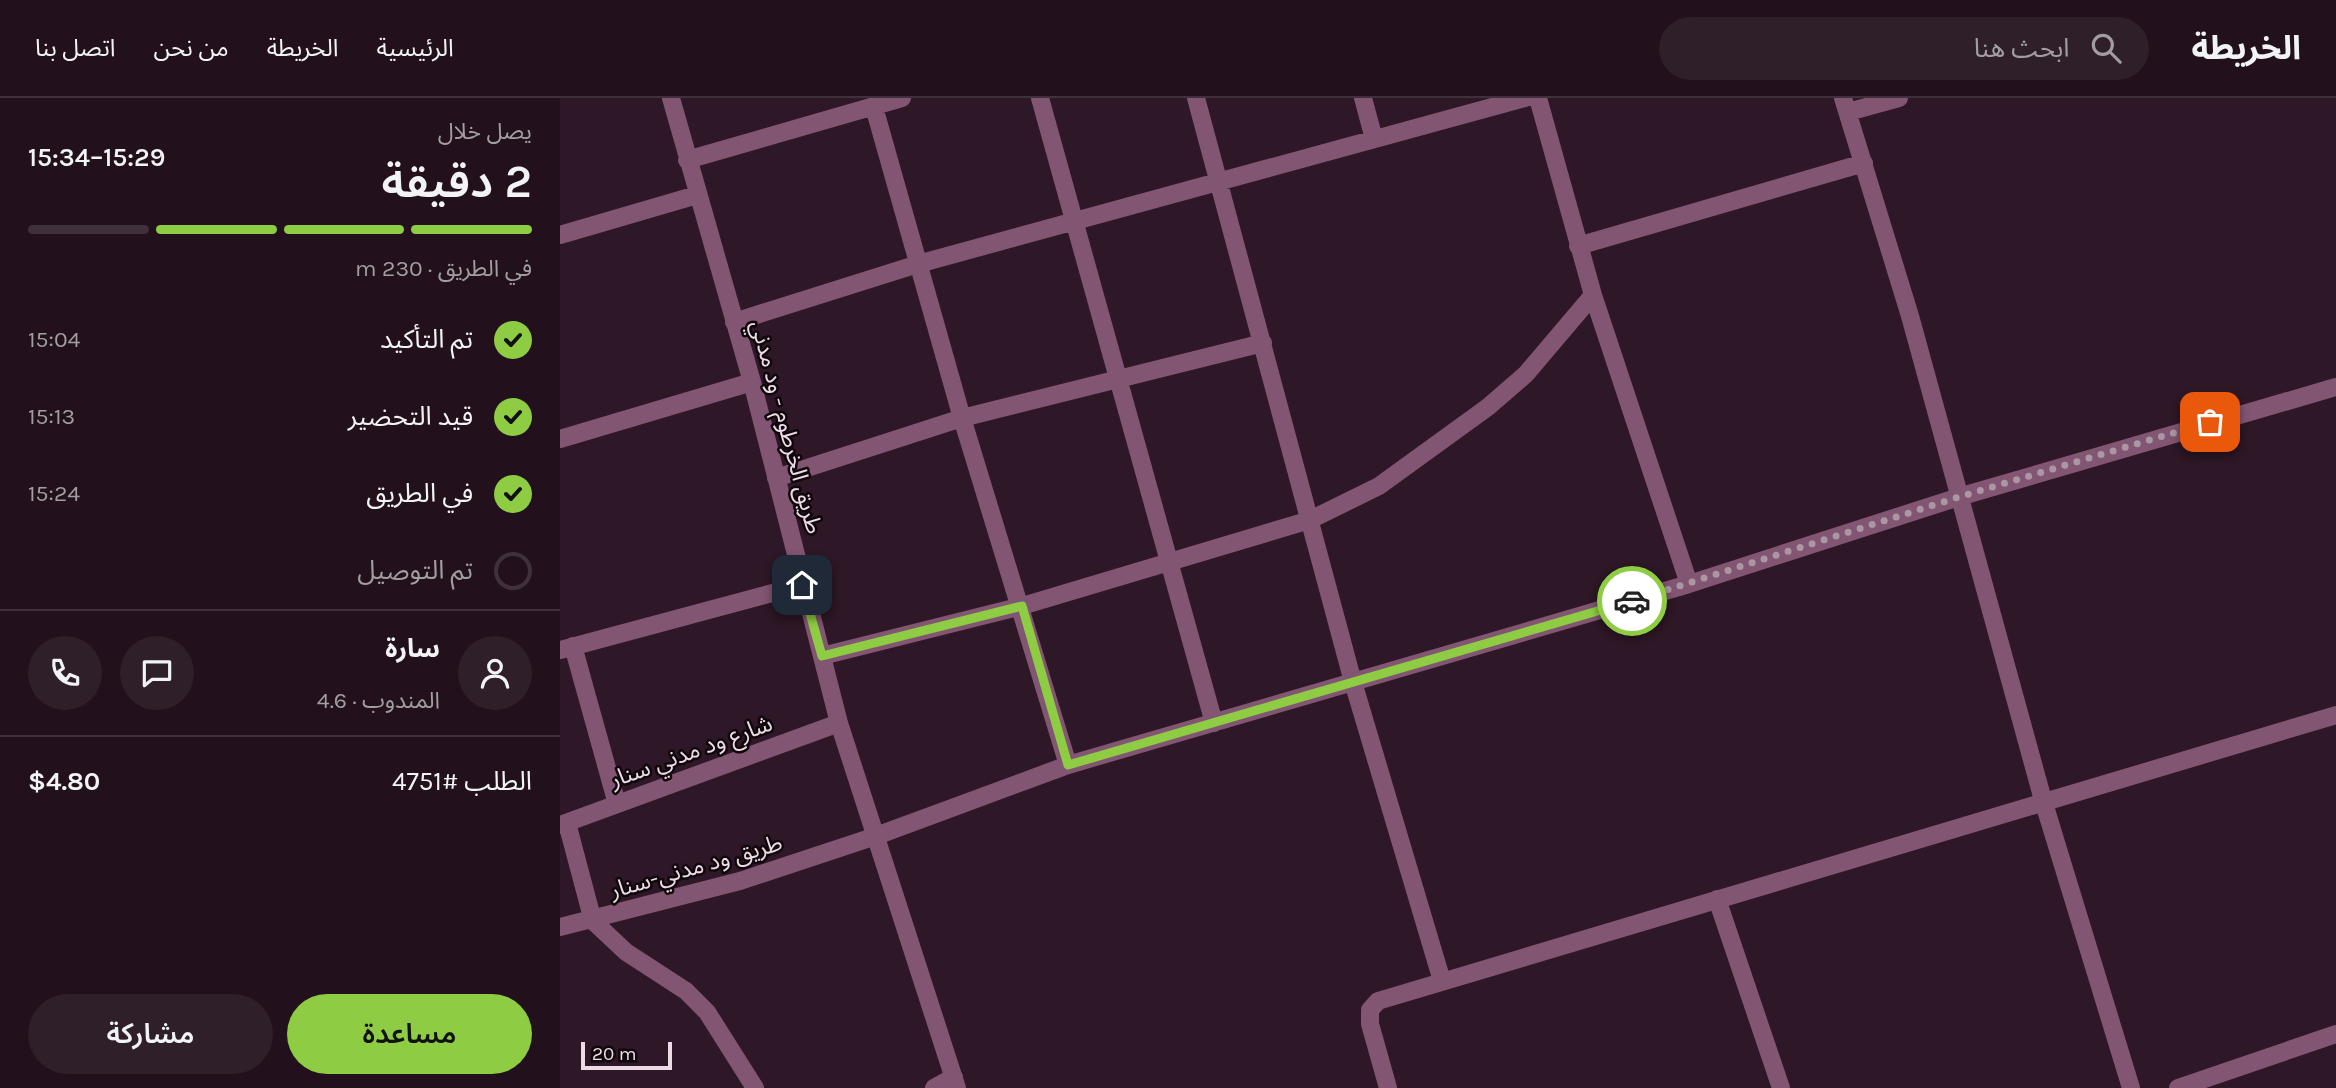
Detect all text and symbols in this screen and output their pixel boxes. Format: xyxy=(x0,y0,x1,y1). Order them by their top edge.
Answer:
search box xyxy=(1659,17,2149,80)
icon: search xyxy=(2087,29,2125,67)
text: الخريطة xyxy=(2191,29,2301,67)
text: ابحث هنا xyxy=(1974,33,2069,64)
text: اتصل بنا xyxy=(35,34,116,62)
text: من نحن xyxy=(154,34,229,62)
text: الخريطة xyxy=(267,34,339,62)
text: الرئيسية xyxy=(377,34,454,62)
text: يصل خلال xyxy=(438,118,532,145)
text: 15:29–15:34 xyxy=(28,142,165,173)
text: 2 دقيقة xyxy=(381,155,532,209)
text: في الطريق · 230 m xyxy=(355,255,532,282)
street label: طريق الخرطوم - ود مدني xyxy=(741,317,828,538)
icon: check xyxy=(494,321,532,359)
text: تم التأكيد xyxy=(380,324,473,355)
text: 15:04 xyxy=(28,326,80,353)
pin xyxy=(2180,392,2240,452)
icon: check xyxy=(494,398,532,436)
text: قيد التحضير xyxy=(348,401,473,432)
text: 15:13 xyxy=(28,403,75,430)
icon: bag xyxy=(2191,403,2229,441)
icon: check xyxy=(494,475,532,513)
text: في الطريق xyxy=(366,478,473,509)
text: 15:24 xyxy=(28,480,80,507)
text: تم التوصيل xyxy=(357,555,473,586)
pin xyxy=(772,555,832,615)
icon: home xyxy=(783,566,821,604)
courier xyxy=(1597,566,1667,636)
icon: car xyxy=(1613,582,1651,620)
text: سارة xyxy=(385,633,440,664)
button: phone xyxy=(28,636,102,710)
button: chat xyxy=(120,636,194,710)
button: person xyxy=(458,636,532,710)
text: المندوب · 4.6 xyxy=(317,687,440,714)
street label: شارع ود مدني سنار xyxy=(605,710,777,797)
text: $4.80 xyxy=(28,766,100,797)
text: الطلب #4751 xyxy=(392,766,532,797)
street label: طريق ود مدني-سنار xyxy=(606,829,786,907)
button: مشاركة xyxy=(28,994,273,1074)
button: مساعدة xyxy=(287,994,532,1074)
scale bar xyxy=(581,1039,672,1071)
text: 20 m xyxy=(592,1043,637,1065)

